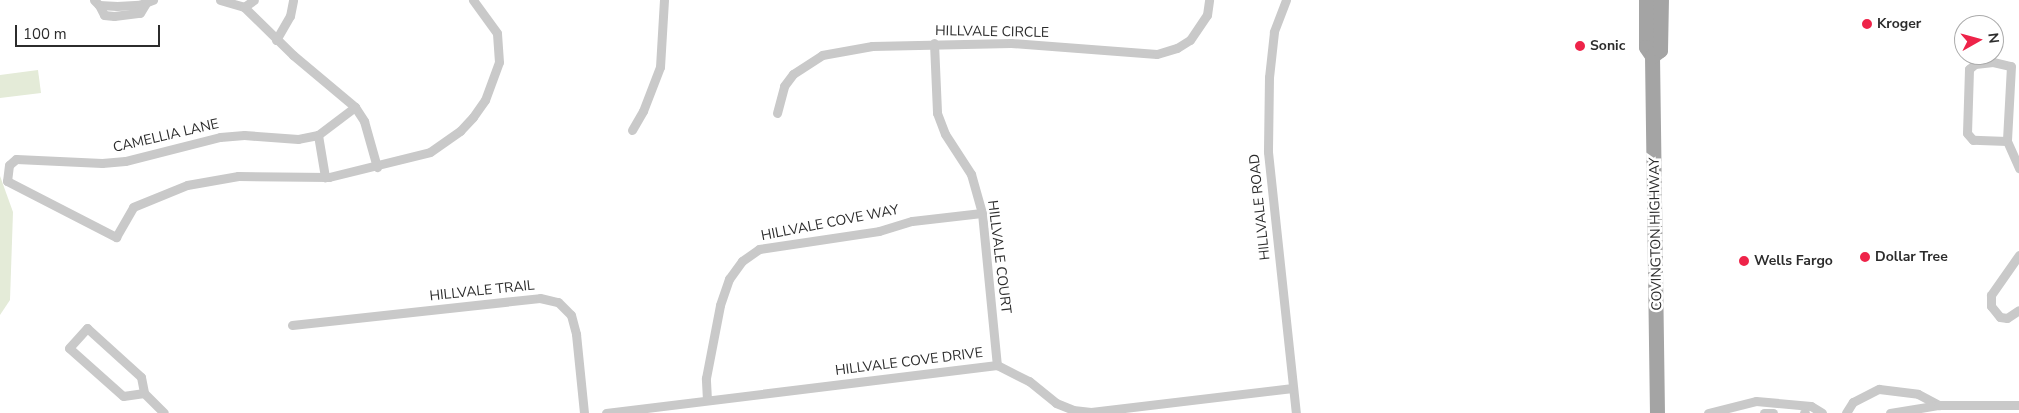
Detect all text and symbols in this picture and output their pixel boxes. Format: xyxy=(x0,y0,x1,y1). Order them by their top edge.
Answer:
scale bar xyxy=(18,15,162,47)
north arrow xyxy=(1954,15,2004,65)
place label: Kroger xyxy=(1877,16,1921,32)
marker: Kroger xyxy=(1861,18,1873,30)
street label: HILLVALE CIRCLE xyxy=(935,23,1049,41)
text: 100 m xyxy=(23,24,67,44)
text: N xyxy=(1983,32,2003,45)
place label: Sonic xyxy=(1590,38,1625,54)
marker: Sonic xyxy=(1574,40,1586,52)
street label: CAMELLIA LANE xyxy=(111,116,221,156)
street label: HILLVALE ROAD xyxy=(1246,153,1274,261)
street label: COVINGTON HIGHWAY xyxy=(1646,157,1666,311)
street label: HILLVALE COURT xyxy=(984,199,1014,315)
street label: HILLVALE COVE WAY xyxy=(760,201,900,245)
place label: Dollar Tree xyxy=(1875,249,1948,265)
marker: Dollar Tree xyxy=(1859,251,1871,263)
place label: Wells Fargo xyxy=(1754,253,1833,269)
marker: Wells Fargo xyxy=(1738,255,1750,267)
street label: HILLVALE TRAIL xyxy=(429,277,535,305)
street label: HILLVALE COVE DRIVE xyxy=(834,345,984,379)

